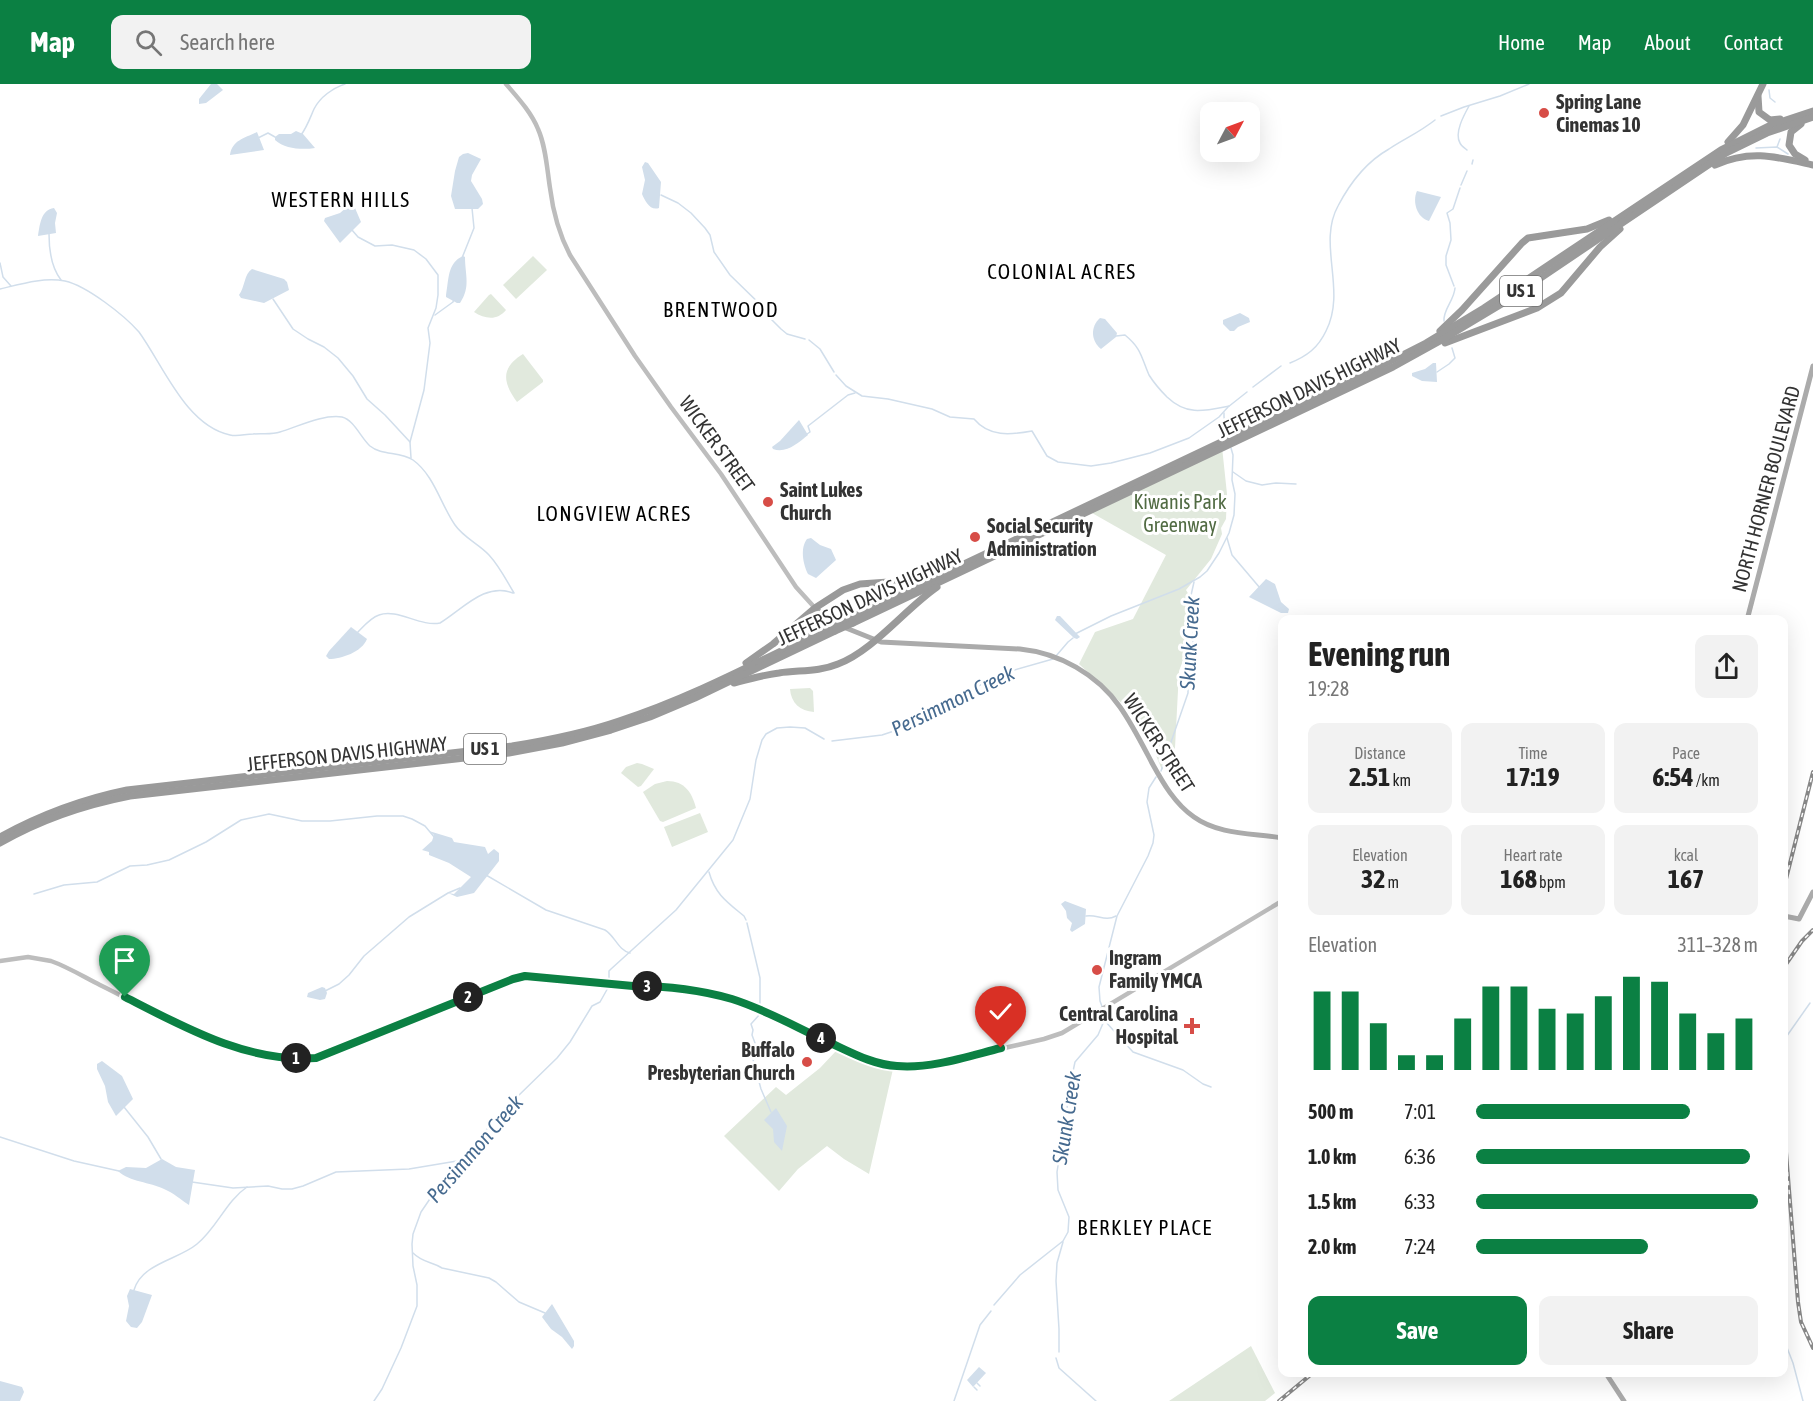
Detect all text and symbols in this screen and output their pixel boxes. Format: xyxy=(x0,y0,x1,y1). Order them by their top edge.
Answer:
search box xyxy=(111,15,531,69)
text: Map xyxy=(30,26,75,58)
icon: search xyxy=(132,26,165,59)
text: Search here xyxy=(180,29,275,55)
text: Home xyxy=(1498,30,1545,54)
text: Map xyxy=(1578,30,1612,54)
text: About xyxy=(1645,30,1691,54)
text: Contact xyxy=(1724,30,1783,54)
place label: Spring Lane Cinemas 10 xyxy=(1556,90,1641,136)
north arrow xyxy=(1200,102,1260,162)
map controls xyxy=(1200,102,1260,162)
marker: Spring Lane Cinemas 10 xyxy=(1537,106,1551,120)
district label: WESTERN HILLS xyxy=(271,187,411,211)
district label: COLONIAL ACRES xyxy=(987,259,1137,283)
road number: US 1 xyxy=(1500,276,1542,306)
district label: BRENTWOOD xyxy=(663,297,779,321)
street label: JEFFERSON DAVIS HIGHWAY xyxy=(1213,333,1404,442)
street label: NORTH HORNER BOULEVARD xyxy=(1727,383,1804,595)
street label: WICKER STREET xyxy=(675,391,760,496)
place label: Saint Lukes Church xyxy=(780,478,862,524)
park label: Kiwanis Park Greenway xyxy=(1134,490,1227,536)
marker: Saint Lukes Church xyxy=(761,495,775,509)
district label: LONGVIEW ACRES xyxy=(536,501,692,525)
place label: Social Security Administration xyxy=(986,514,1097,560)
marker: Social Security Administration xyxy=(968,530,982,544)
street label: JEFFERSON DAVIS HIGHWAY xyxy=(774,543,966,650)
water label: Skunk Creek xyxy=(1175,595,1203,691)
text: Evening run xyxy=(1308,635,1450,673)
button: share xyxy=(1695,635,1758,698)
water label: Persimmon Creek xyxy=(887,660,1019,740)
text: 19:28 xyxy=(1308,677,1349,700)
street label: WICKER STREET xyxy=(1119,689,1200,796)
street label: JEFFERSON DAVIS HIGHWAY xyxy=(246,732,448,775)
road number: US 1 xyxy=(464,734,506,764)
text: Distance xyxy=(1354,744,1406,762)
text: Time xyxy=(1518,744,1548,762)
text: Pace xyxy=(1672,744,1700,762)
text: 2.51 xyxy=(1349,762,1390,792)
text: 17:19 xyxy=(1506,762,1560,792)
text: 6:54 xyxy=(1652,762,1694,792)
text: km xyxy=(1390,771,1411,789)
text: /km xyxy=(1694,771,1720,789)
text: Elevation xyxy=(1352,846,1408,864)
text: Heart rate xyxy=(1504,846,1562,864)
text: kcal xyxy=(1674,846,1698,864)
text: 32 xyxy=(1361,864,1385,894)
text: 168 xyxy=(1500,864,1537,894)
text: 167 xyxy=(1668,864,1704,894)
text: m xyxy=(1385,873,1399,891)
text: bpm xyxy=(1537,873,1566,891)
text: Elevation xyxy=(1308,933,1377,956)
text: 311–328 m xyxy=(1677,933,1758,956)
pin xyxy=(99,935,150,997)
icon: arrive xyxy=(108,944,141,977)
place label: Ingram Family YMCA xyxy=(1109,946,1202,992)
marker: Ingram Family YMCA xyxy=(1090,963,1104,977)
pin: 3 xyxy=(632,971,662,1001)
text: 3 xyxy=(643,977,651,995)
pin: 2 xyxy=(453,982,483,1012)
pin xyxy=(975,986,1026,1048)
text: 2 xyxy=(464,988,472,1006)
icon: check xyxy=(984,995,1017,1028)
place label: Central Carolina Hospital xyxy=(1059,1002,1179,1048)
marker: Central Carolina Hospital xyxy=(1183,1017,1201,1035)
pin: 4 xyxy=(806,1023,836,1053)
text: 4 xyxy=(817,1029,825,1047)
place label: Buffalo Presbyterian Church xyxy=(647,1038,795,1084)
pin: 1 xyxy=(281,1043,311,1073)
text: 1 xyxy=(292,1049,300,1067)
marker: Buffalo Presbyterian Church xyxy=(800,1055,814,1069)
water label: Skunk Creek xyxy=(1047,1069,1085,1167)
water label: Persimmon Creek xyxy=(421,1089,528,1207)
text: 500 m xyxy=(1308,1100,1353,1123)
text: 7:01 xyxy=(1404,1100,1436,1123)
text: 1.0 km xyxy=(1308,1145,1356,1168)
text: 6:36 xyxy=(1404,1145,1436,1168)
text: 1.5 km xyxy=(1308,1190,1356,1213)
text: 6:33 xyxy=(1404,1190,1436,1213)
district label: BERKLEY PLACE xyxy=(1077,1215,1213,1239)
text: 2.0 km xyxy=(1308,1235,1356,1258)
text: 7:24 xyxy=(1404,1235,1436,1258)
button: Save xyxy=(1308,1296,1527,1365)
button: Share xyxy=(1539,1296,1758,1365)

